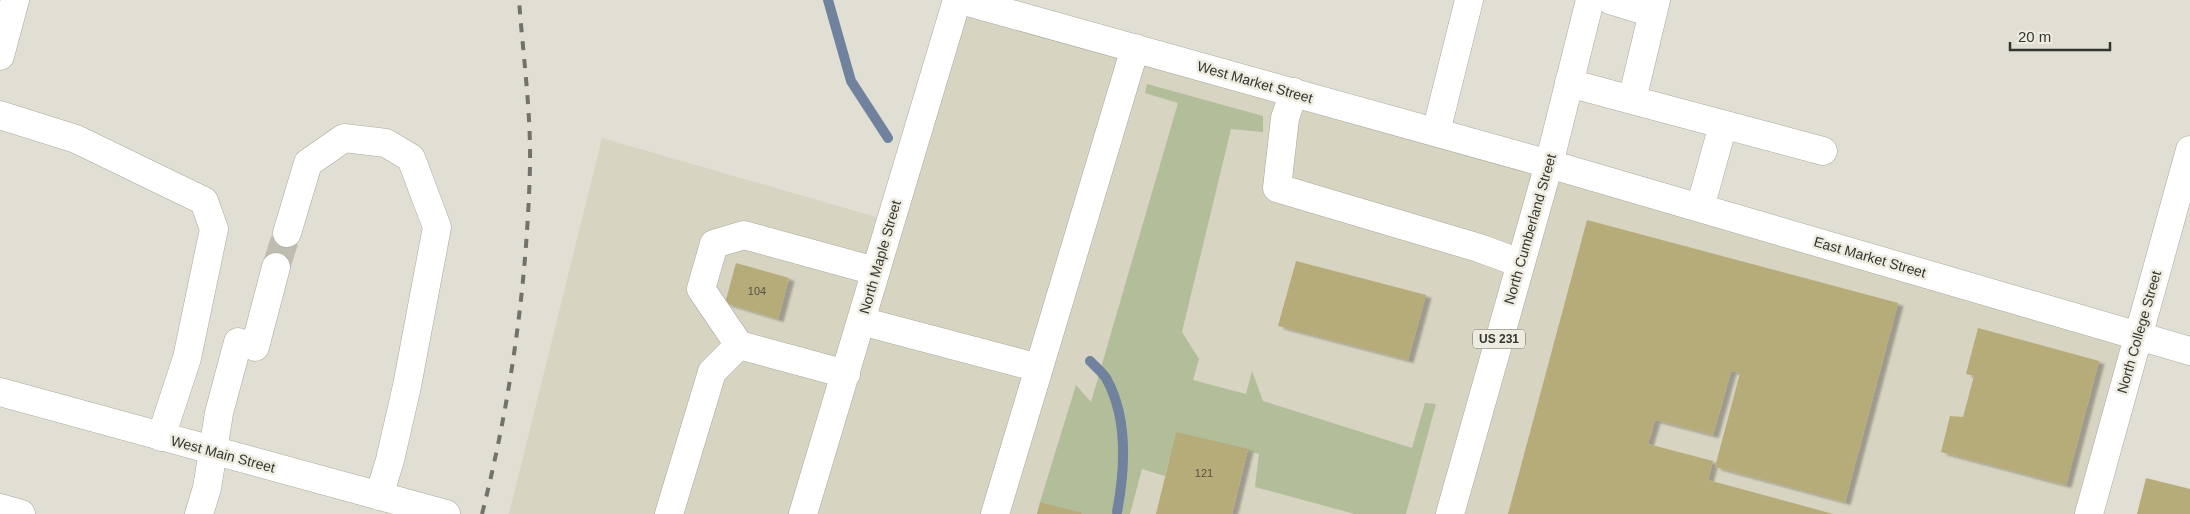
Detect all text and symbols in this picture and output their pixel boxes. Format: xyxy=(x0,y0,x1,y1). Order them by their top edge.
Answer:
scale bar xyxy=(2010,20,2110,52)
text: 20 m xyxy=(2018,28,2051,45)
street label: West Market Street xyxy=(1195,58,1315,106)
street label: North Cumberland Street xyxy=(1501,152,1559,306)
street label: North Maple Street xyxy=(856,198,904,316)
street label: East Market Street xyxy=(1812,233,1928,281)
street label: North College Street xyxy=(2114,269,2164,395)
house number: 104 xyxy=(748,285,766,297)
road number: US 231 xyxy=(1473,329,1525,348)
street label: West Main Street xyxy=(169,432,277,476)
house number: 121 xyxy=(1195,467,1213,479)

